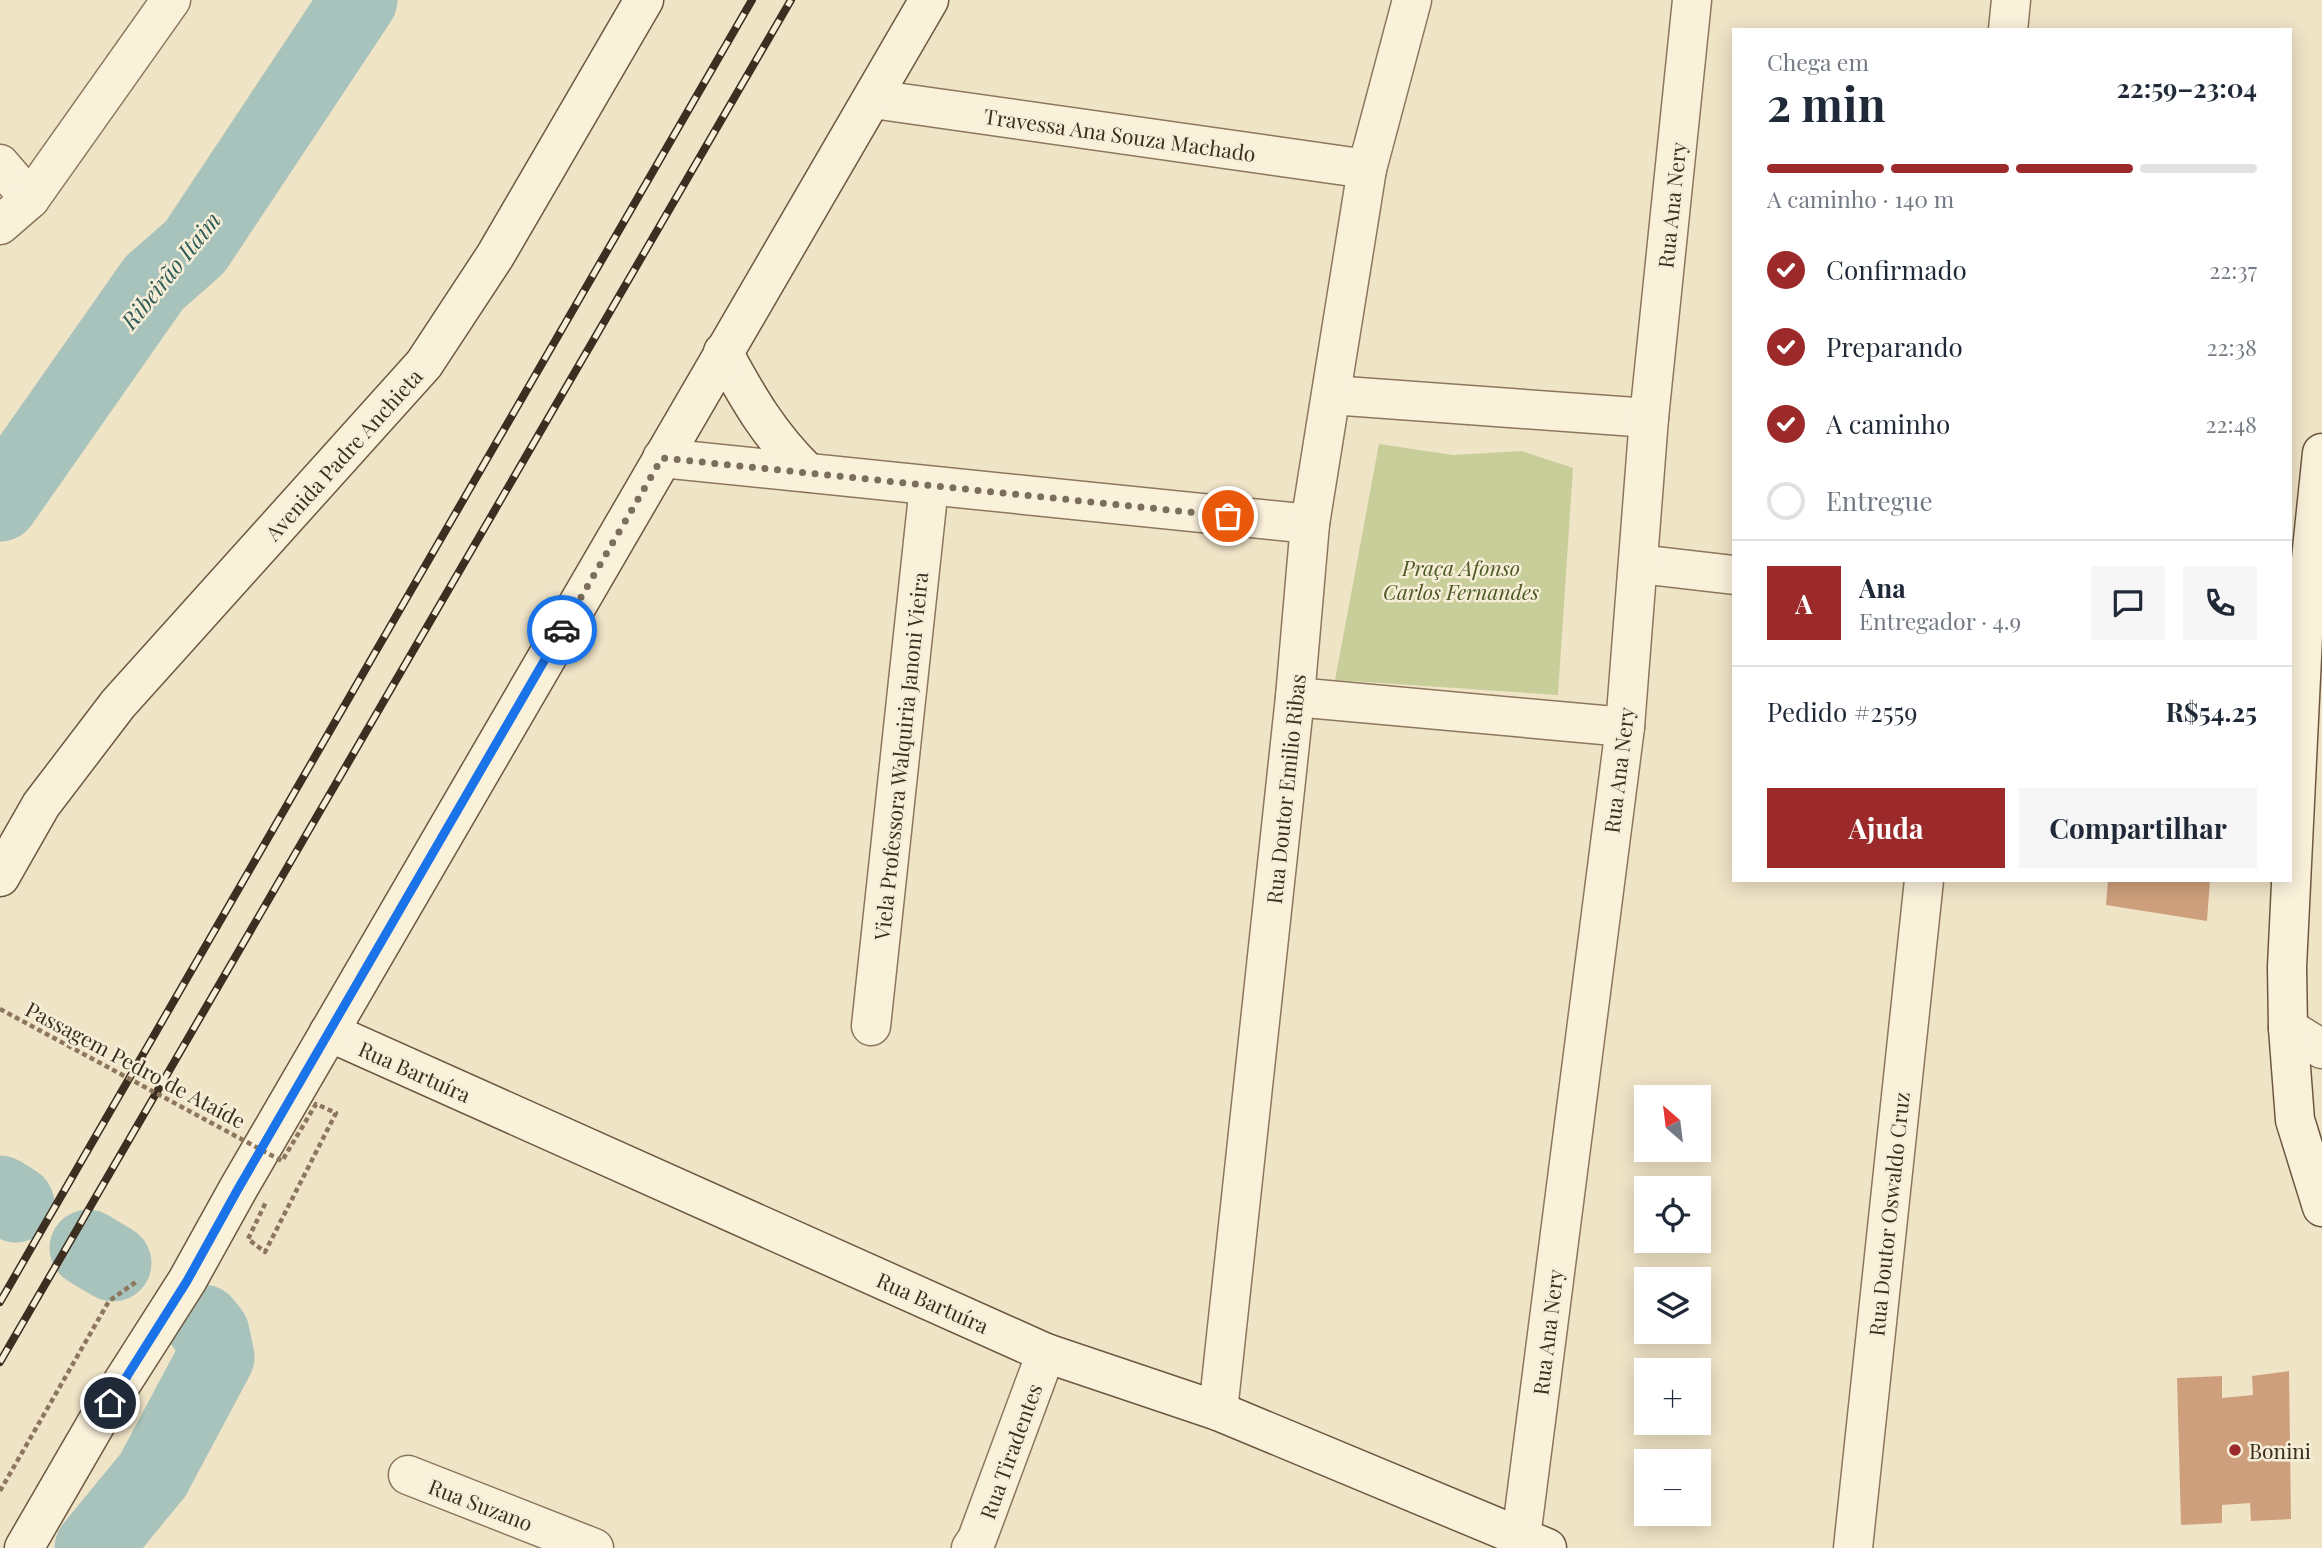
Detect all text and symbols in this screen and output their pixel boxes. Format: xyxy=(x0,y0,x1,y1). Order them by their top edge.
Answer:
text: Chega em xyxy=(1767,46,1869,77)
text: 22:59–23:04 xyxy=(2116,70,2257,105)
text: 2 min xyxy=(1767,72,1886,134)
street label: Travessa Ana Souza Machado xyxy=(982,101,1258,167)
street label: Rua Ana Nery xyxy=(1650,140,1692,269)
text: A caminho · 140 m xyxy=(1767,183,1954,214)
water label: Ribeirão Itaim xyxy=(112,205,227,336)
icon: check xyxy=(1767,251,1805,289)
text: Confirmado xyxy=(1826,252,1967,287)
text: 22:37 xyxy=(2209,254,2257,285)
icon: check xyxy=(1767,328,1805,366)
text: Preparando xyxy=(1826,329,1963,364)
text: 22:38 xyxy=(2207,331,2257,362)
street label: Avenida Padre Anchieta xyxy=(258,362,428,547)
icon: check xyxy=(1767,405,1805,443)
text: A caminho xyxy=(1826,406,1950,441)
text: 22:48 xyxy=(2206,408,2257,439)
text: Entregue xyxy=(1826,483,1933,518)
pin xyxy=(1198,486,1258,546)
icon: bag xyxy=(1209,497,1247,535)
park label: Praça Afonso Carlos Fernandes xyxy=(1383,553,1539,605)
button: chat xyxy=(2091,566,2165,640)
button: phone xyxy=(2183,566,2257,640)
street label: Viela Professora Walquiria Janoni Vieira xyxy=(867,570,933,942)
text: Ana xyxy=(1859,570,1906,605)
text: A xyxy=(1795,586,1813,621)
courier xyxy=(527,595,597,665)
text: Entregador · 4.9 xyxy=(1859,605,2021,636)
icon: car xyxy=(543,611,581,649)
street label: Rua Doutor Emilio Ribas xyxy=(1259,673,1311,905)
text: Pedido #2559 xyxy=(1767,694,1917,729)
text: R$54.25 xyxy=(2166,694,2257,729)
street label: Rua Ana Nery xyxy=(1596,705,1640,835)
button: Ajuda xyxy=(1767,788,2005,868)
button: Compartilhar xyxy=(2019,788,2257,868)
street label: Passagem Pedro de Ataíde xyxy=(21,994,251,1134)
street label: Rua Bartuíra xyxy=(355,1034,476,1108)
north arrow xyxy=(1634,1085,1712,1162)
map controls xyxy=(1634,1085,1711,1526)
street label: Rua Doutor Oswaldo Cruz xyxy=(1861,1091,1915,1337)
button: locate xyxy=(1634,1176,1711,1253)
street label: Rua Bartuíra xyxy=(873,1265,994,1339)
street label: Rua Ana Nery xyxy=(1525,1267,1569,1397)
button: layers xyxy=(1634,1267,1711,1344)
button: + xyxy=(1634,1358,1711,1435)
pin xyxy=(80,1373,140,1433)
street label: Rua Tiradentes xyxy=(972,1379,1048,1523)
icon: home xyxy=(91,1384,129,1422)
place label: Bonini xyxy=(2249,1436,2311,1464)
marker: Bonini xyxy=(2227,1442,2243,1458)
button: − xyxy=(1634,1449,1711,1526)
street label: Rua Suzano xyxy=(425,1471,537,1537)

